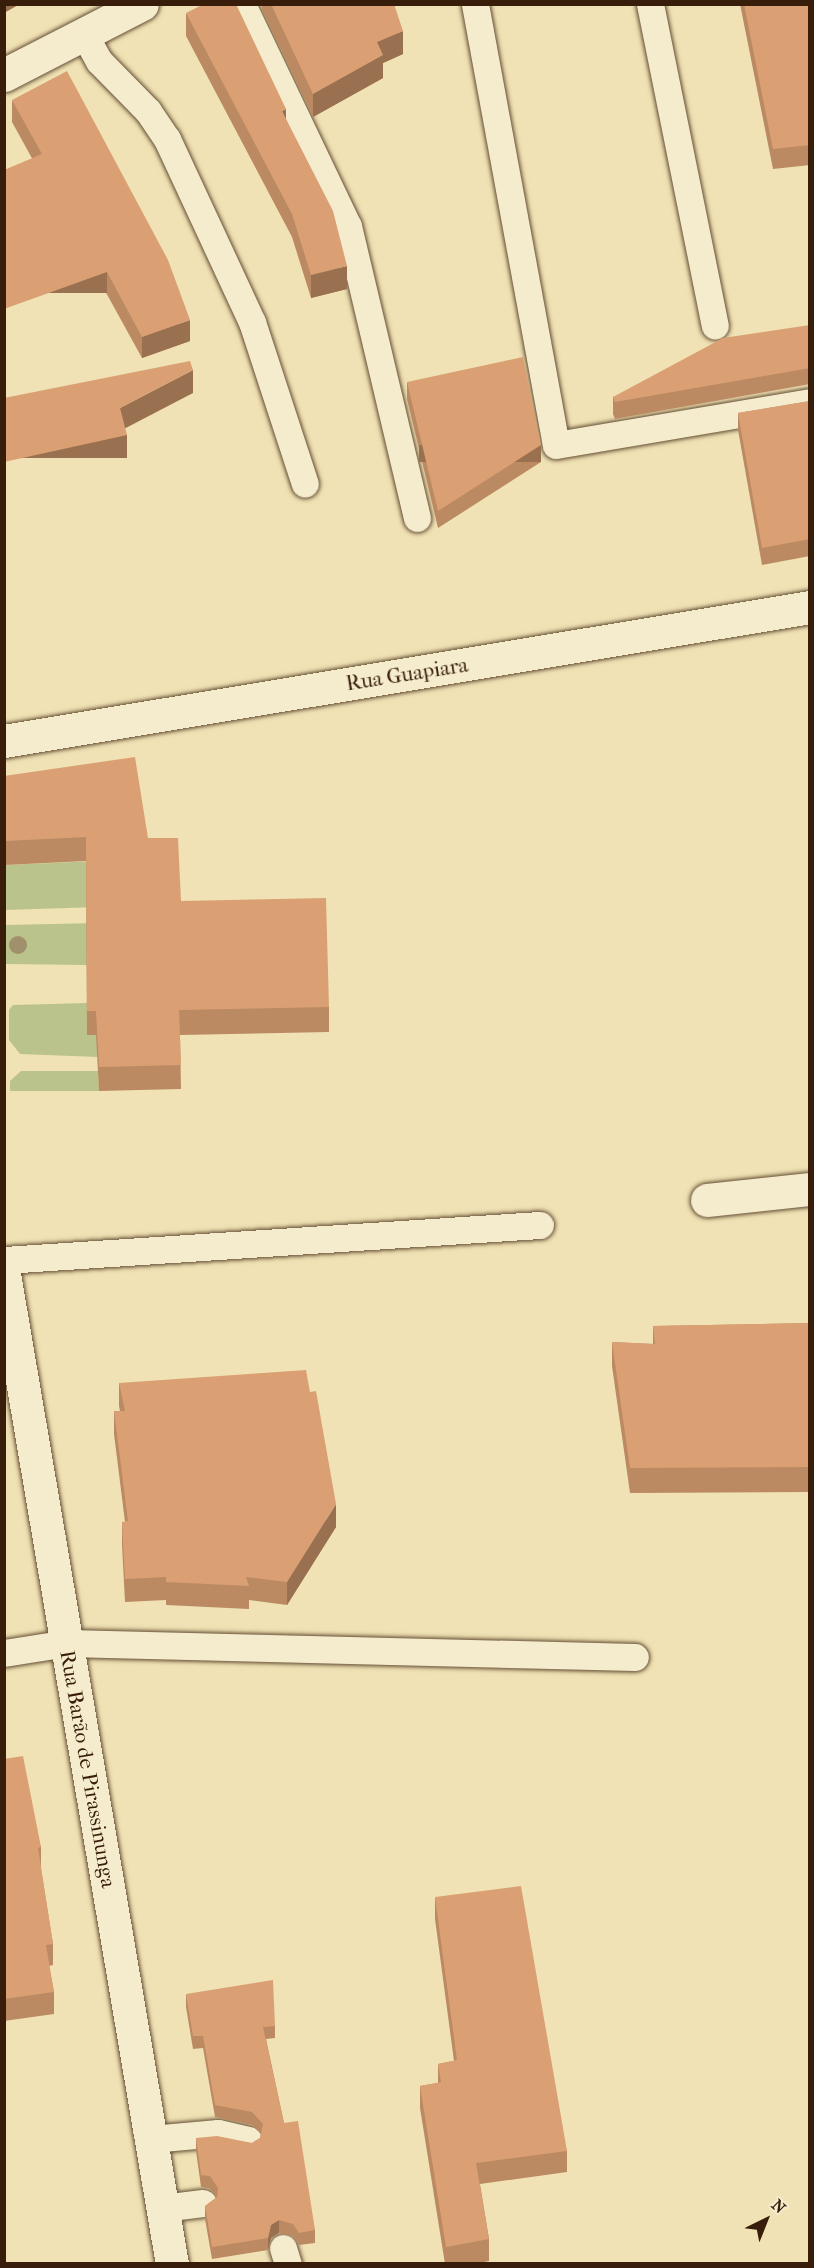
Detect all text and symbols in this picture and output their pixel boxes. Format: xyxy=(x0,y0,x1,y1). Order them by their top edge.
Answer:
street label: Rua Guapiara xyxy=(344,652,470,696)
street label: Rua Barão de Pirassinunga xyxy=(55,1648,121,1890)
north arrow xyxy=(736,2190,796,2250)
text: N xyxy=(768,2195,790,2218)

